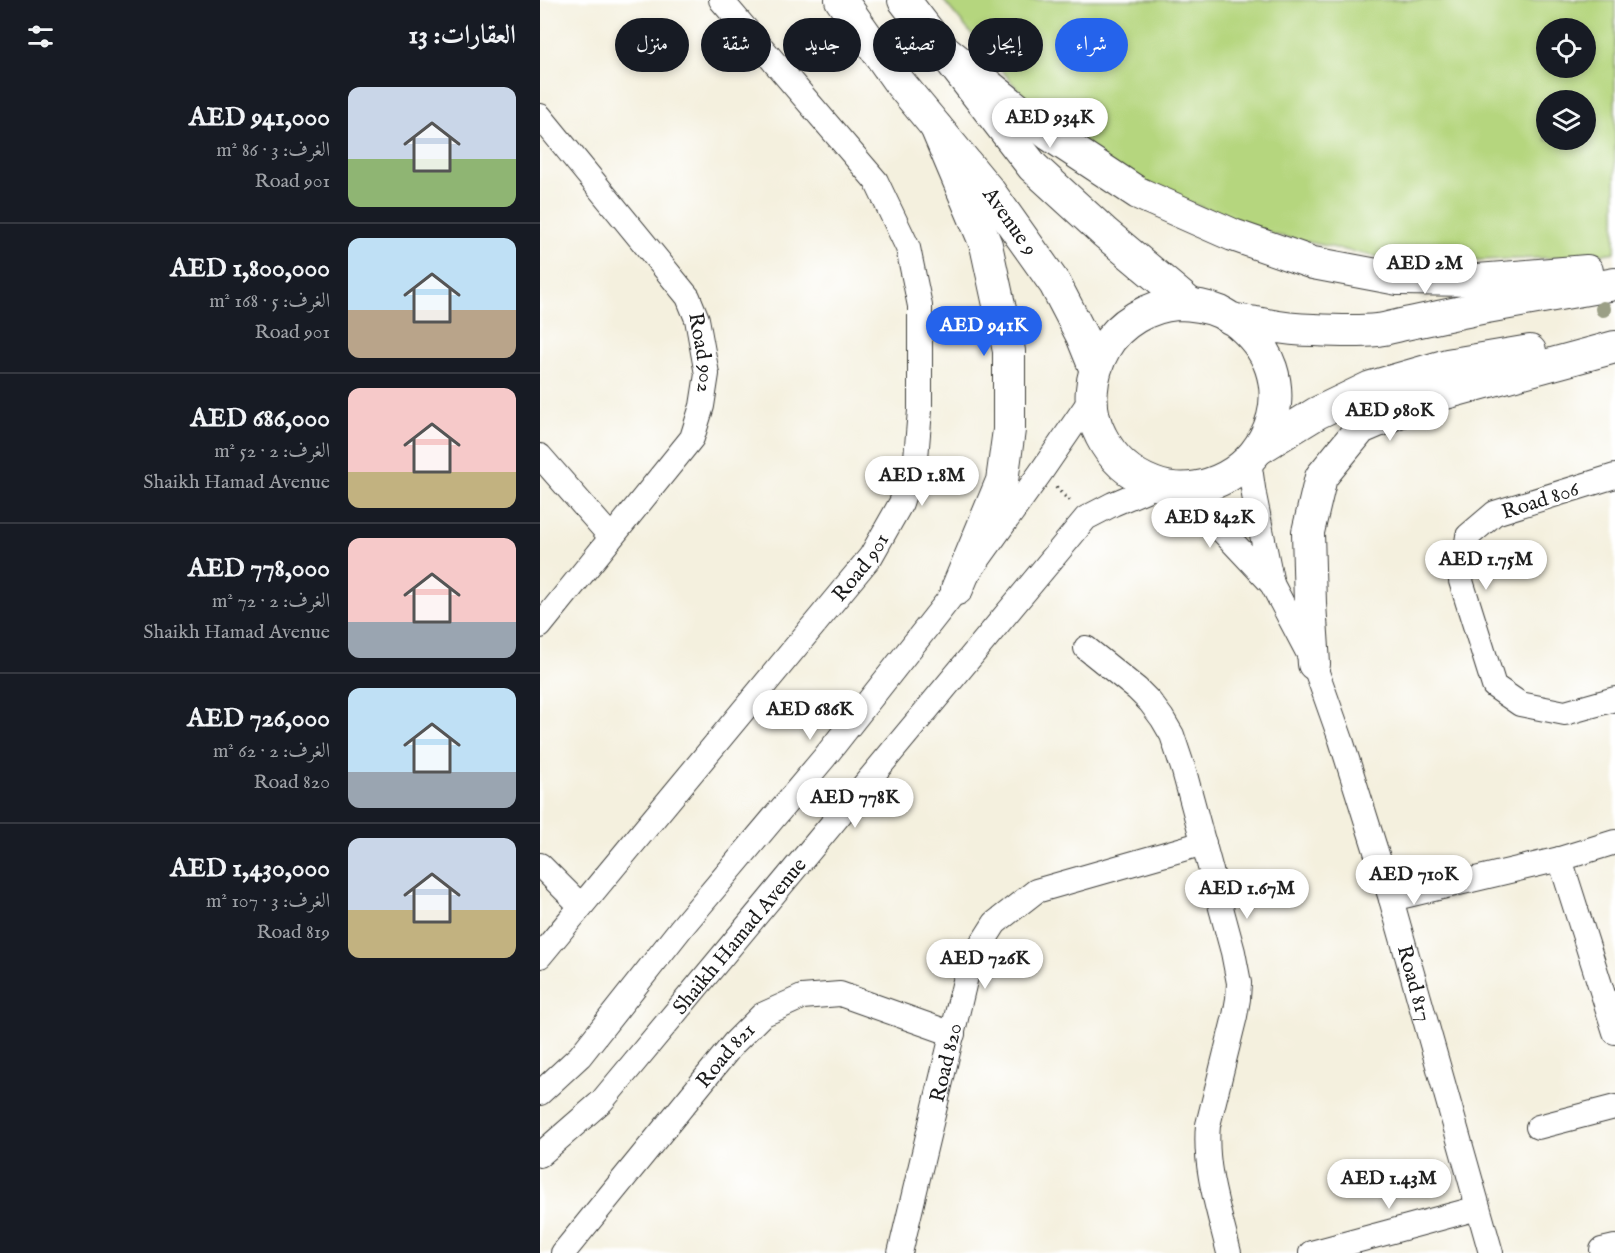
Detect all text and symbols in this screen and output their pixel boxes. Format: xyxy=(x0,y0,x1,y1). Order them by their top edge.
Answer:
chip: منزل xyxy=(615,18,689,72)
chip: شقة xyxy=(701,18,771,72)
chip: جديد xyxy=(783,18,861,72)
chip: تصفية xyxy=(873,18,956,72)
chip: إيجار xyxy=(968,18,1043,72)
chip: شراء xyxy=(1055,18,1128,72)
map controls xyxy=(1536,18,1596,150)
button: locate xyxy=(1536,18,1596,78)
text: العقارات: 13 xyxy=(408,19,516,52)
icon: filters xyxy=(24,20,57,53)
button: layers xyxy=(1536,90,1596,150)
pin: AED 934K xyxy=(988,98,1112,149)
text: AED 941,000 xyxy=(189,101,330,134)
text: AED 934K xyxy=(1006,105,1094,130)
icon: home xyxy=(396,111,468,183)
text: الغرف: 3 · 86 m² xyxy=(216,138,330,163)
text: Road 901 xyxy=(255,169,330,194)
street label: Avenue 9 xyxy=(975,182,1043,262)
pin: AED 2M xyxy=(1376,244,1474,295)
text: AED 2M xyxy=(1387,251,1463,276)
text: AED 1,800,000 xyxy=(170,252,330,285)
icon: home xyxy=(396,262,468,334)
text: الغرف: 5 · 168 m² xyxy=(209,289,330,314)
pin: AED 941K xyxy=(922,306,1046,357)
street label: Road 902 xyxy=(681,311,719,395)
text: AED 941K xyxy=(940,313,1028,338)
text: Road 901 xyxy=(255,320,330,345)
pin: AED 980K xyxy=(1328,391,1452,442)
text: AED 980K xyxy=(1346,398,1434,423)
text: AED 686,000 xyxy=(191,402,330,435)
icon: home xyxy=(396,412,468,484)
text: الغرف: 2 · 52 m² xyxy=(214,439,330,464)
pin: AED 1.8M xyxy=(860,456,984,507)
text: AED 1.8M xyxy=(879,463,965,488)
text: Shaikh Hamad Avenue xyxy=(143,470,330,495)
street label: Road 806 xyxy=(1499,476,1583,527)
pin: AED 842K xyxy=(1148,498,1272,549)
text: AED 842K xyxy=(1165,505,1255,530)
street label: Road 901 xyxy=(827,529,896,608)
pin: AED 1.75M xyxy=(1417,540,1555,591)
text: AED 1.75M xyxy=(1439,547,1533,572)
text: AED 778,000 xyxy=(188,552,330,585)
icon: home xyxy=(396,562,468,634)
text: الغرف: 2 · 72 m² xyxy=(212,589,330,614)
text: Shaikh Hamad Avenue xyxy=(143,620,330,645)
pin: AED 686K xyxy=(748,690,872,741)
text: AED 686K xyxy=(767,697,853,722)
text: AED 726,000 xyxy=(187,702,330,735)
icon: home xyxy=(396,712,468,784)
text: الغرف: 2 · 62 m² xyxy=(213,739,330,764)
text: Road 820 xyxy=(253,770,330,795)
pin: AED 778K xyxy=(793,778,917,829)
text: AED 778K xyxy=(811,785,899,810)
text: AED 1,430,000 xyxy=(170,852,330,885)
street label: Shaikh Hamad Avenue xyxy=(667,852,814,1021)
pin: AED 710K xyxy=(1352,855,1476,906)
icon: home xyxy=(396,862,468,934)
text: AED 710K xyxy=(1370,862,1458,887)
pin: AED 1.67M xyxy=(1178,869,1316,920)
text: AED 1.67M xyxy=(1199,876,1295,901)
text: الغرف: 3 · 107 m² xyxy=(206,889,330,914)
text: Road 819 xyxy=(256,920,330,945)
pin: AED 726K xyxy=(923,939,1047,990)
street label: Road 817 xyxy=(1390,942,1437,1025)
text: AED 726K xyxy=(940,946,1030,971)
street label: Road 821 xyxy=(691,1017,762,1094)
street label: Road 820 xyxy=(924,1020,969,1105)
pin: AED 1.43M xyxy=(1320,1159,1458,1210)
text: AED 1.43M xyxy=(1341,1166,1437,1191)

